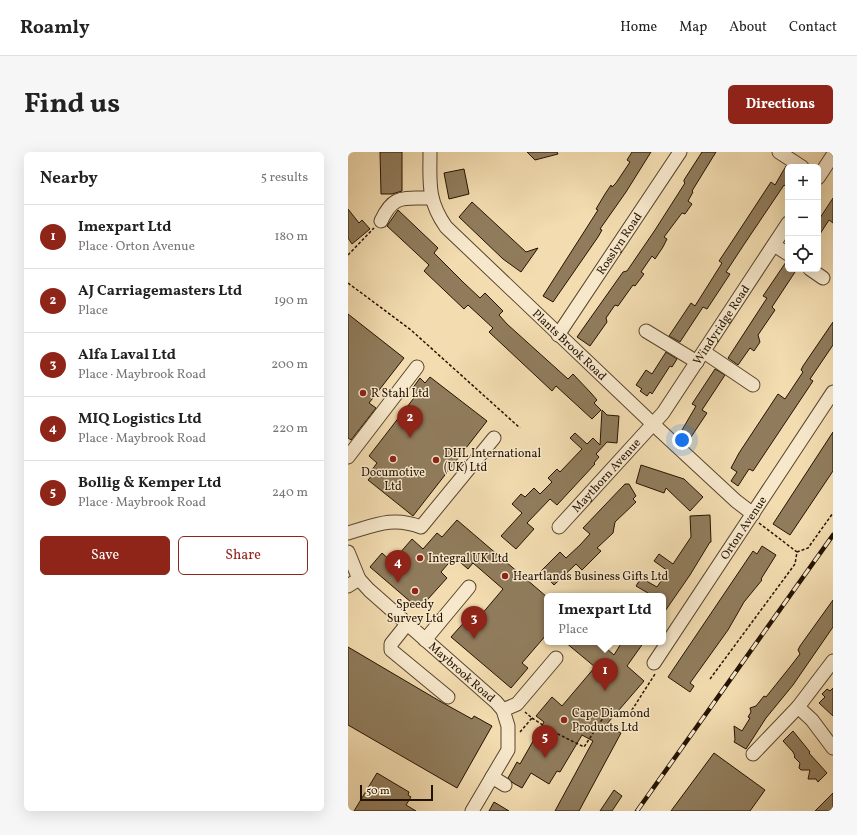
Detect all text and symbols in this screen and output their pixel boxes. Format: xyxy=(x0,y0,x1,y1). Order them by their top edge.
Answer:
text: Roamly xyxy=(20,15,90,41)
text: Home xyxy=(620,18,657,37)
text: Map xyxy=(679,18,707,37)
text: About xyxy=(729,18,767,37)
text: Contact xyxy=(789,18,837,37)
text: Find us xyxy=(24,85,120,124)
button: Directions xyxy=(728,85,833,124)
map controls xyxy=(785,164,821,272)
button: + xyxy=(785,164,821,200)
text: Nearby xyxy=(40,167,98,190)
text: 5 results xyxy=(261,169,308,187)
button: − xyxy=(785,200,821,236)
street label: Rosslyn Road xyxy=(593,210,646,278)
text: Imexpart Ltd xyxy=(78,217,171,238)
text: 1 xyxy=(50,228,56,246)
text: 180 m xyxy=(274,228,308,246)
button: locate xyxy=(785,236,821,272)
text: Place · Orton Avenue xyxy=(78,238,195,256)
text: AJ Carriagemasters Ltd xyxy=(78,281,242,302)
street label: Windyridge Road xyxy=(690,282,754,368)
text: 2 xyxy=(50,292,56,310)
text: 190 m xyxy=(274,292,308,310)
text: Place xyxy=(78,302,108,320)
street label: Plants Brook Road xyxy=(528,306,610,385)
text: Alfa Laval Ltd xyxy=(78,345,176,366)
text: 3 xyxy=(50,356,56,374)
text: 200 m xyxy=(271,356,308,374)
text: Place · Maybrook Road xyxy=(78,366,206,384)
place label: R Stahl Ltd xyxy=(371,386,429,402)
marker: R Stahl Ltd xyxy=(358,388,368,398)
pin: 2 xyxy=(397,405,423,438)
text: MIQ Logistics Ltd xyxy=(78,409,202,430)
text: 4 xyxy=(49,420,57,438)
text: 220 m xyxy=(272,420,308,438)
text: Place · Maybrook Road xyxy=(78,430,206,448)
your location xyxy=(672,430,692,450)
street label: Maythorn Avenue xyxy=(569,435,645,516)
place label: DHL International (UK) Ltd xyxy=(444,446,541,476)
marker: Documotive Ltd xyxy=(388,454,398,464)
marker: DHL International (UK) Ltd xyxy=(431,455,441,465)
place label: Documotive Ltd xyxy=(361,465,425,495)
text: Bollig & Kemper Ltd xyxy=(78,473,221,494)
text: 5 xyxy=(50,484,56,502)
text: 240 m xyxy=(272,484,308,502)
street label: Orton Avenue xyxy=(717,493,771,563)
text: Place · Maybrook Road xyxy=(78,494,206,512)
button: Save xyxy=(40,536,170,575)
button: Share xyxy=(178,536,308,575)
pin: 4 xyxy=(385,550,411,583)
place label: Integral UK Ltd xyxy=(428,551,509,567)
marker: Integral UK Ltd xyxy=(415,553,425,563)
place label: Heartlands Business Gifts Ltd xyxy=(513,569,668,585)
marker: Heartlands Business Gifts Ltd xyxy=(500,571,510,581)
marker: Speedy Survey Ltd xyxy=(410,586,420,596)
popup xyxy=(544,593,666,645)
place label: Speedy Survey Ltd xyxy=(387,597,443,627)
text: Imexpart Ltd xyxy=(558,600,652,621)
pin: 3 xyxy=(461,606,487,639)
text: Place xyxy=(558,621,588,639)
street label: Maybrook Road xyxy=(425,639,498,707)
pin: 1 xyxy=(592,658,618,691)
place label: Cape Diamond Products Ltd xyxy=(572,706,650,736)
marker: Cape Diamond Products Ltd xyxy=(559,715,569,725)
pin: 5 xyxy=(532,725,558,758)
scale bar xyxy=(360,783,433,802)
text: 50 m xyxy=(366,784,390,799)

